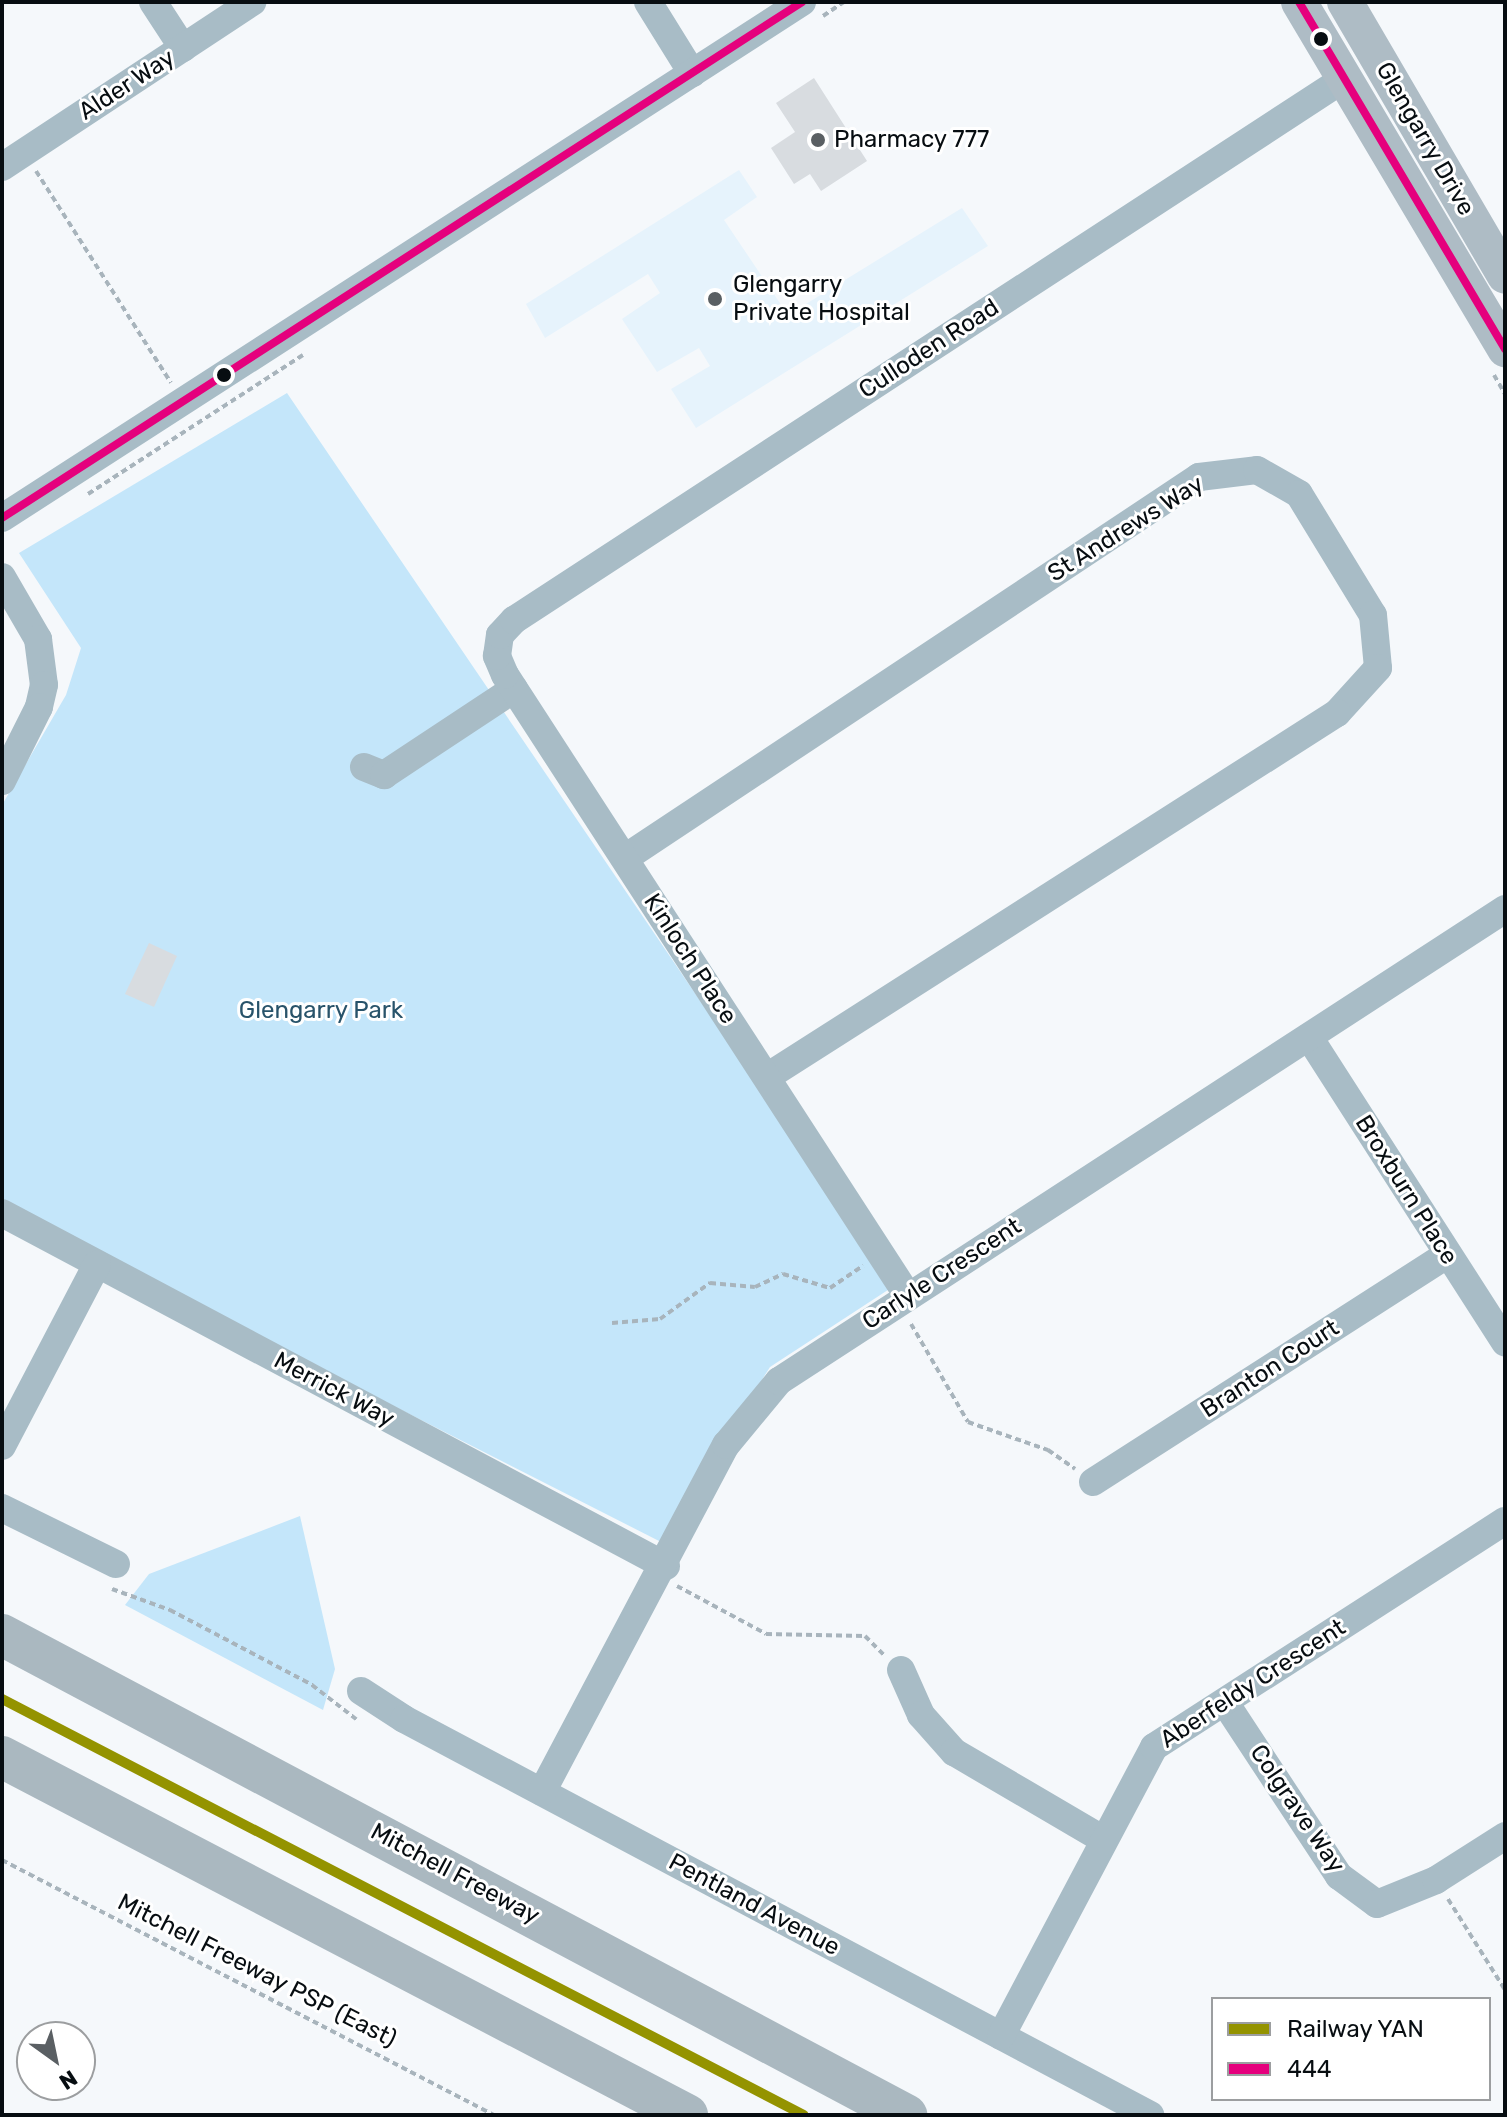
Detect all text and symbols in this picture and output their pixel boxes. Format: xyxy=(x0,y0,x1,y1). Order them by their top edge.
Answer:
unlabelled marker xyxy=(1313,31,1329,47)
street label: Alder Way xyxy=(73,43,181,127)
street label: Glengarry Drive xyxy=(1369,57,1481,221)
place label: Pharmacy 777 xyxy=(834,126,990,154)
marker: Pharmacy 777 xyxy=(809,131,827,149)
place label: Glengarry Private Hospital xyxy=(733,271,910,327)
marker: Glengarry Private Hospital xyxy=(704,288,726,310)
street label: Culloden Road xyxy=(854,293,1004,405)
unlabelled marker xyxy=(216,367,232,383)
street label: St Andrews Way xyxy=(1042,469,1210,589)
street label: Kinloch Place xyxy=(637,889,743,1029)
park label: Glengarry Park xyxy=(238,997,404,1025)
street label: Broxburn Place xyxy=(1349,1110,1463,1270)
street label: Carlyle Crescent xyxy=(857,1212,1027,1336)
street label: Branton Court xyxy=(1196,1314,1344,1424)
street label: Merrick Way xyxy=(269,1346,399,1434)
street label: Aberfeldy Crescent xyxy=(1155,1613,1351,1755)
street label: Colgrave Way xyxy=(1243,1739,1351,1879)
street label: Mitchell Freeway xyxy=(366,1817,544,1931)
street label: Pentland Avenue xyxy=(663,1848,845,1962)
street label: Mitchell Freeway PSP (East) xyxy=(112,1888,402,2054)
legend xyxy=(1211,1997,1491,2101)
text: Railway YAN xyxy=(1287,2015,1424,2043)
north arrow xyxy=(16,2021,96,2101)
text: 444 xyxy=(1287,2055,1332,2083)
text: N xyxy=(54,2064,82,2095)

